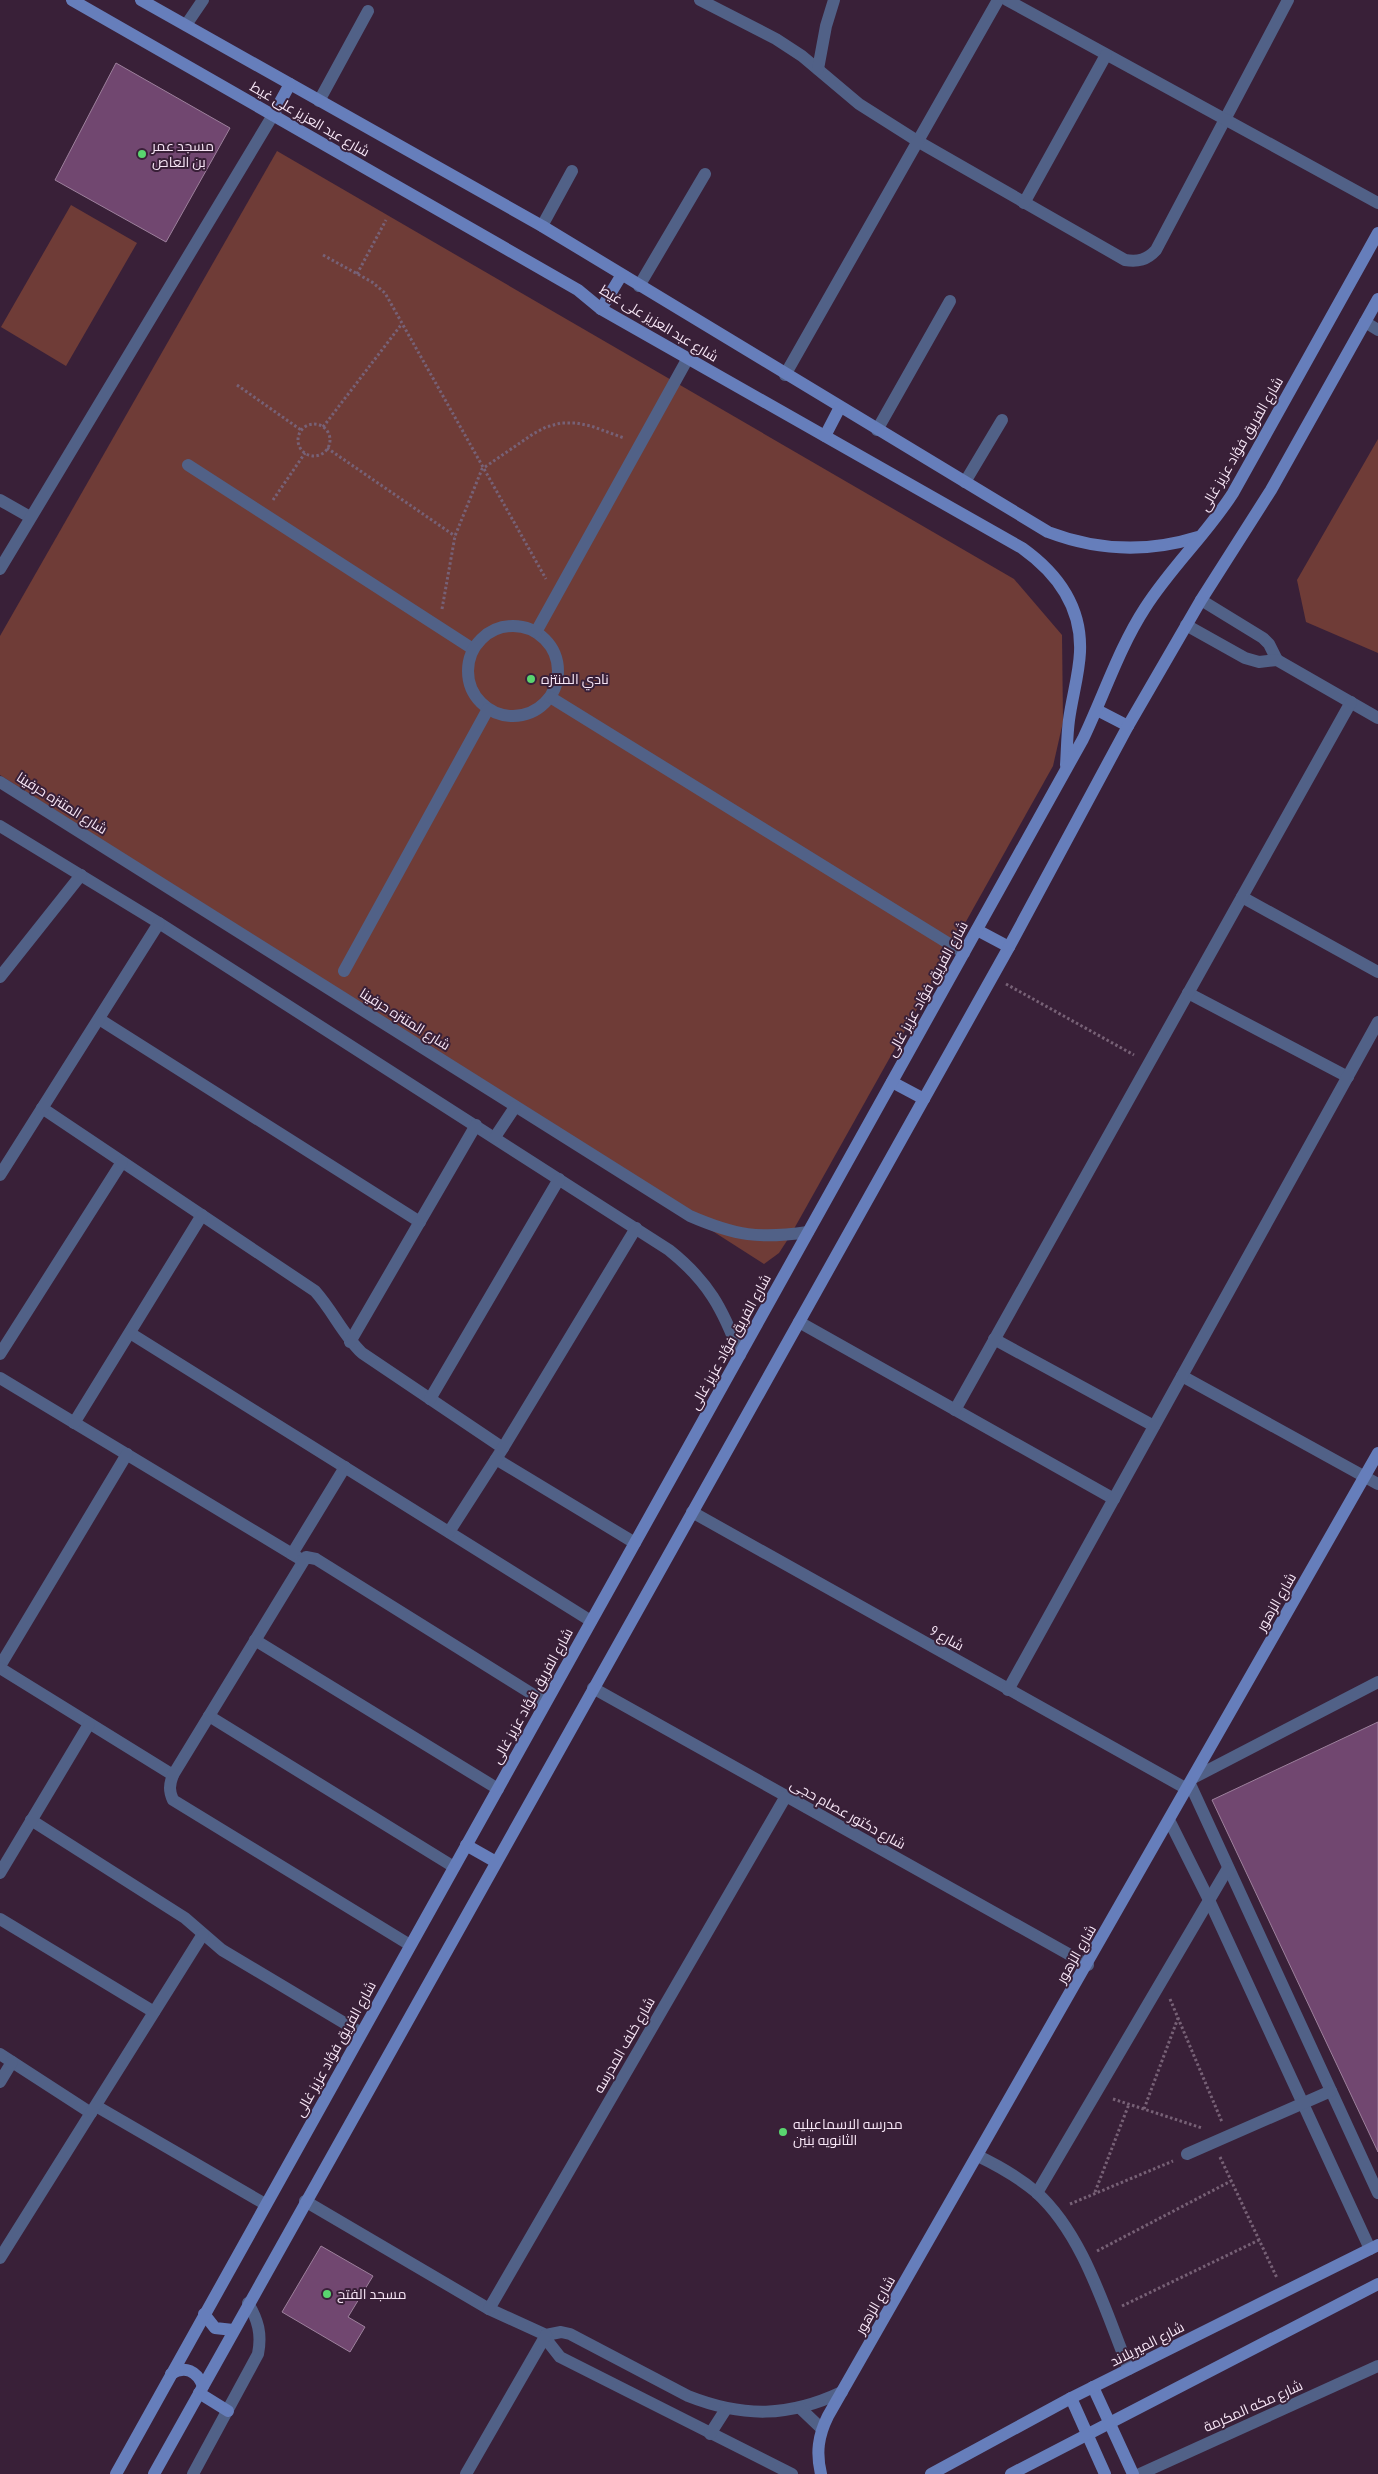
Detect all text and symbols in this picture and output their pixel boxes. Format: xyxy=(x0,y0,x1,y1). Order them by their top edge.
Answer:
street label: شارع عبد العزيز على غيط xyxy=(247,77,373,161)
place label: مسجد عمر بن العاص xyxy=(151,137,214,171)
marker: مسجد عمر بن العاص xyxy=(136,148,148,160)
street label: شارع عبد العزيز على غيط xyxy=(596,280,722,366)
street label: شارع الفريق فؤاد عزيز غالى xyxy=(1195,373,1287,515)
place label: نادي المنتزه xyxy=(541,670,609,691)
marker: نادي المنتزه xyxy=(525,673,537,685)
street label: شارع المتنزه حرفينا xyxy=(13,768,111,838)
street label: شارع الفريق فؤاد عزيز غالى xyxy=(882,918,972,1060)
street label: شارع المتنزه حرفينا xyxy=(356,984,454,1054)
street label: شارع الفريق فؤاد عزيز غالى xyxy=(685,1271,775,1413)
street label: شارع الزهور xyxy=(1251,1569,1300,1635)
street label: شارع 9 xyxy=(927,1621,967,1655)
street label: شارع الفريق فؤاد عزيز غالى xyxy=(487,1625,577,1767)
street label: شارع دكتور عصام حجى xyxy=(787,1775,909,1854)
street label: شارع الزهور xyxy=(1051,1921,1100,1987)
street label: شارع الفريق فؤاد عزيز غالى xyxy=(290,1978,380,2120)
street label: شارع خلف المدرسه xyxy=(589,1994,659,2096)
place label: مدرسه الاسماعيليه الثانويه بنين xyxy=(793,2115,903,2149)
marker: مدرسه الاسماعيليه الثانويه بنين xyxy=(777,2126,789,2138)
street label: شارع الزهور xyxy=(850,2272,899,2338)
place label: مسجد الفتح xyxy=(337,2285,406,2303)
marker: مسجد الفتح xyxy=(321,2288,333,2300)
street label: شارع الميريلاند xyxy=(1107,2318,1187,2370)
street label: شارع مكه المكرمة xyxy=(1201,2376,1305,2436)

